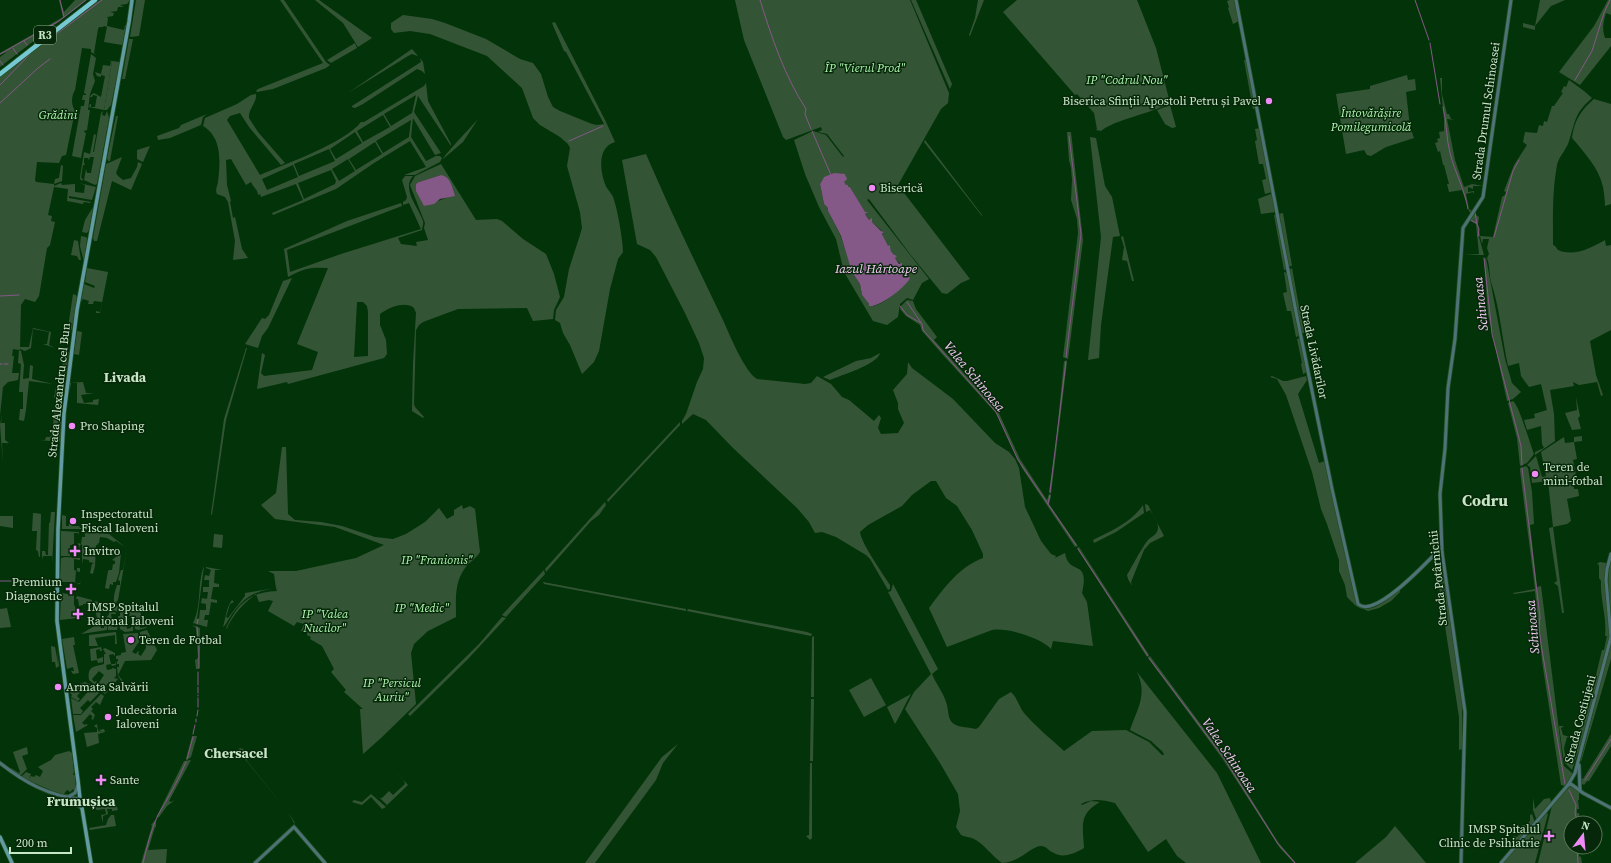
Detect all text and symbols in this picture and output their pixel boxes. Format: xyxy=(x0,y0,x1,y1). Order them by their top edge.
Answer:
road number: R3 xyxy=(34,26,56,44)
street label: Strada Drumul Schinoasei xyxy=(1468,41,1504,181)
park label: ÎP "Vierul Prod" xyxy=(824,60,905,76)
park label: IP "Codrul Nou" xyxy=(1085,72,1168,88)
place label: Biserica Sfinții Apostoli Petru și Pavel xyxy=(1063,93,1261,109)
marker: Biserica Sfinții Apostoli Petru și Pavel xyxy=(1264,96,1274,106)
park label: Întovărășire Pomilegumicolă xyxy=(1330,105,1412,135)
park label: Grădini xyxy=(39,107,78,123)
place label: Biserică xyxy=(880,180,924,196)
marker: Biserică xyxy=(867,183,877,193)
water label: Iazul Hârtoape xyxy=(834,260,918,277)
water label: Schinoasa xyxy=(1469,276,1492,332)
street label: Strada Livădarilor xyxy=(1296,304,1332,400)
street label: Strada Alexandru cel Bun xyxy=(44,322,74,458)
water label: Valea Schinoasa xyxy=(940,338,1009,415)
district label: Livada xyxy=(104,367,147,387)
place label: Pro Shaping xyxy=(80,418,144,434)
marker: Pro Shaping xyxy=(67,421,77,431)
place label: Teren de mini-fotbal xyxy=(1543,459,1603,489)
marker: Teren de mini-fotbal xyxy=(1530,469,1540,479)
district label: Codru xyxy=(1462,489,1508,511)
place label: Inspectoratul Fiscal Ialoveni xyxy=(81,506,159,536)
marker: Inspectoratul Fiscal Ialoveni xyxy=(68,516,78,526)
street label: Strada Potârnichii xyxy=(1425,529,1451,626)
place label: Invitro xyxy=(84,543,121,559)
marker: Invitro xyxy=(69,545,81,557)
park label: IP "Franionis" xyxy=(400,552,473,568)
place label: Premium Diagnostic xyxy=(5,574,62,604)
marker: Premium Diagnostic xyxy=(65,583,77,595)
place label: IMSP Spitalul Raional Ialoveni xyxy=(87,599,175,629)
water label: Schinoasa xyxy=(1522,599,1543,655)
park label: IP "Medic" xyxy=(394,600,449,616)
park label: IP "Valea Nucilor" xyxy=(301,606,349,636)
marker: IMSP Spitalul Raional Ialoveni xyxy=(72,608,84,620)
place label: Teren de Fotbal xyxy=(139,632,222,648)
marker: Teren de Fotbal xyxy=(126,635,136,645)
street label: Strada Costiujeni xyxy=(1561,673,1600,765)
park label: IP "Persicul Auriu" xyxy=(362,675,422,705)
place label: Armata Salvării xyxy=(66,679,149,695)
marker: Armata Salvării xyxy=(53,682,63,692)
place label: Judecătoria Ialoveni xyxy=(115,702,178,732)
marker: Judecătoria Ialoveni xyxy=(103,712,113,722)
water label: Valea Schinoasa xyxy=(1198,715,1261,796)
district label: Chersacel xyxy=(204,743,268,763)
place label: Sante xyxy=(110,772,139,788)
marker: Sante xyxy=(95,774,107,786)
district label: Frumușica xyxy=(46,791,116,811)
north arrow xyxy=(1563,815,1603,855)
text: N xyxy=(1580,818,1592,834)
place label: IMSP Spitalul Clinic de Psihiatrie xyxy=(1439,821,1540,851)
scale bar xyxy=(10,829,71,855)
marker: IMSP Spitalul Clinic de Psihiatrie xyxy=(1543,830,1555,842)
text: 200 m xyxy=(16,835,48,851)

